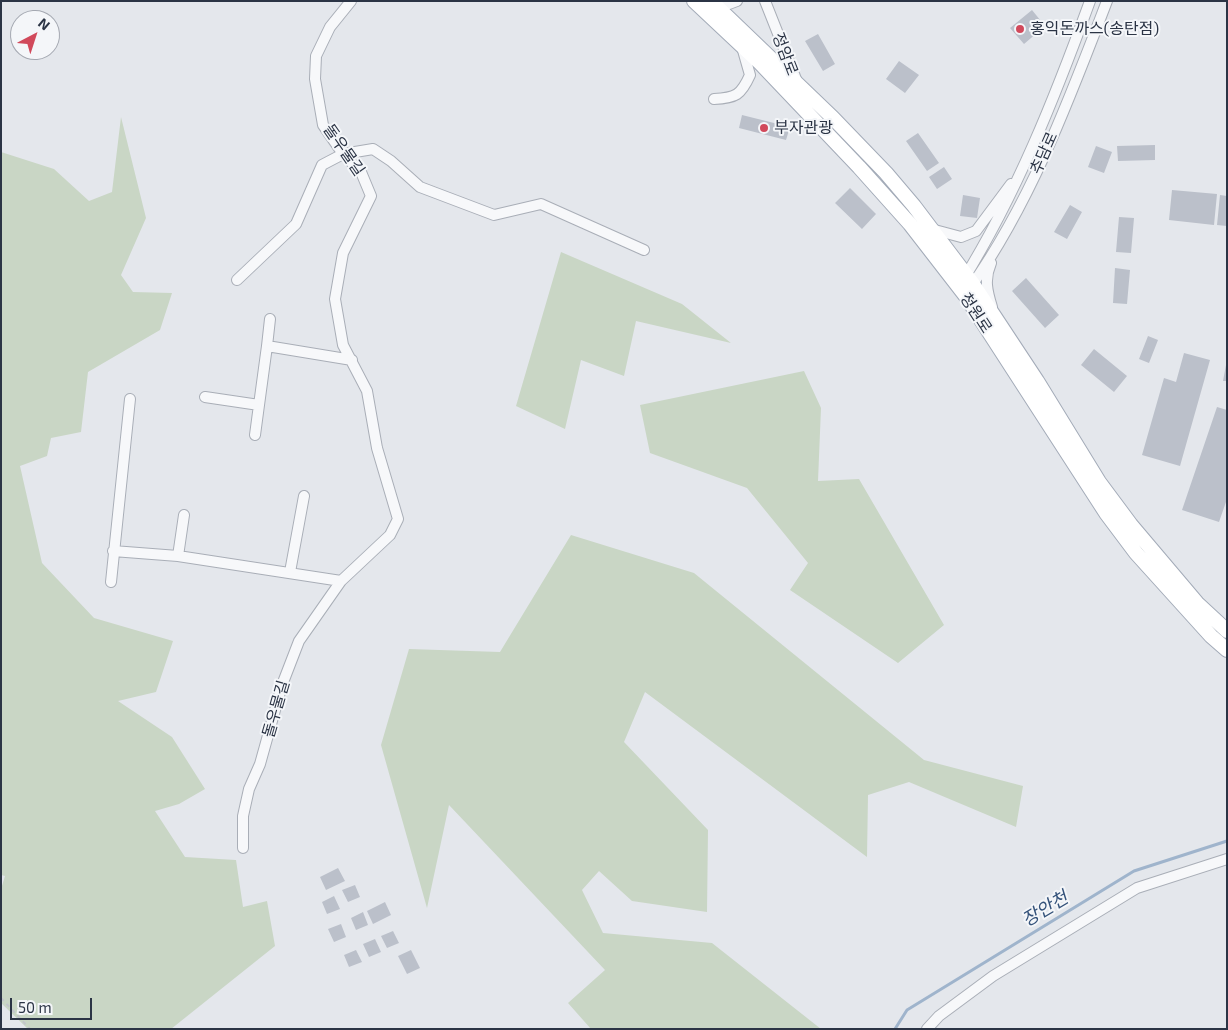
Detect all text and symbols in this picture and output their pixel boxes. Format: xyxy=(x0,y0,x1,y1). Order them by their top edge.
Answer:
north arrow xyxy=(10,10,60,60)
text: N xyxy=(35,14,54,34)
place label: 홍익돈까스(송탄점) xyxy=(1030,19,1159,39)
marker: 홍익돈까스(송탄점) xyxy=(1014,23,1026,35)
street label: 정암로 xyxy=(768,30,802,78)
place label: 부자관광 xyxy=(774,118,833,138)
street label: 돌우물길 xyxy=(319,120,369,180)
marker: 부자관광 xyxy=(758,122,770,134)
street label: 추담로 xyxy=(1026,129,1062,177)
street label: 청원로 xyxy=(956,289,996,337)
street label: 돌우물길 xyxy=(259,678,293,740)
water label: 장안천 xyxy=(1018,887,1072,931)
scale bar xyxy=(12,988,95,1020)
text: 50 m xyxy=(18,998,52,1016)

